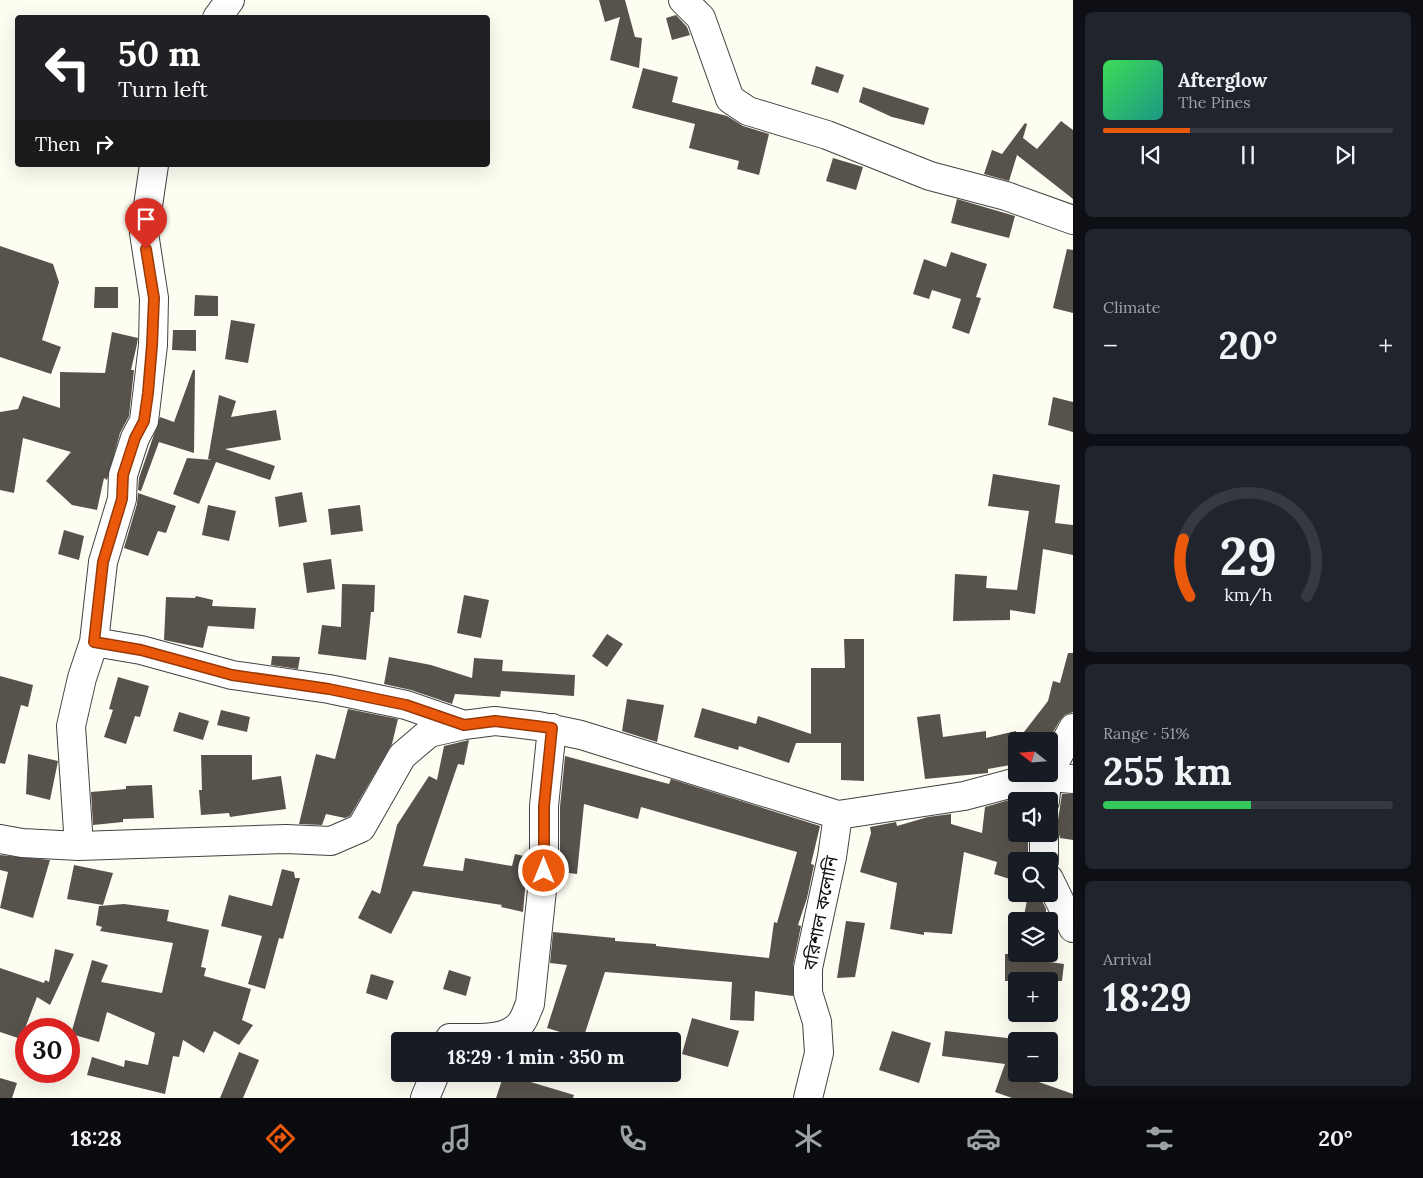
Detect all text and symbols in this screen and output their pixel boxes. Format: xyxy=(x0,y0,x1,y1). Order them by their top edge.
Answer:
text: 50 m xyxy=(118,31,201,76)
icon: left xyxy=(35,35,100,100)
text: Afterglow xyxy=(1178,68,1267,92)
text: Turn left xyxy=(118,75,208,103)
text: The Pines xyxy=(1178,92,1251,112)
icon: right xyxy=(90,130,118,158)
text: Then xyxy=(35,132,80,156)
icon: previous xyxy=(1137,141,1165,169)
icon: pause xyxy=(1234,141,1262,169)
icon: next xyxy=(1331,141,1359,169)
pin xyxy=(125,198,167,249)
icon: arrive xyxy=(132,205,160,233)
text: Climate xyxy=(1103,297,1160,317)
text: 20° xyxy=(1219,321,1277,369)
text: − xyxy=(1103,328,1118,364)
text: + xyxy=(1378,328,1393,364)
text: 29 xyxy=(1219,523,1277,589)
text: km/h xyxy=(1224,583,1272,606)
text: Range · 51% xyxy=(1103,723,1189,743)
north arrow xyxy=(1008,732,1058,782)
map controls xyxy=(1008,732,1058,1082)
text: 255 km xyxy=(1103,747,1232,795)
button: sound xyxy=(1008,792,1058,842)
position arrow xyxy=(517,844,569,896)
button: search xyxy=(1008,852,1058,902)
street label: বরিশাল কলোনি xyxy=(798,853,843,973)
button: layers xyxy=(1008,912,1058,962)
text: Arrival xyxy=(1103,949,1152,969)
button: + xyxy=(1008,972,1058,1022)
text: 18:29 xyxy=(1103,973,1192,1021)
speed limit sign: 30 xyxy=(15,1018,80,1083)
button: − xyxy=(1008,1032,1058,1082)
text: 18:29 · 1 min · 350 m xyxy=(448,1045,624,1069)
icon: directions xyxy=(263,1121,298,1156)
icon: music xyxy=(439,1121,474,1156)
icon: phone xyxy=(615,1121,650,1156)
icon: climate xyxy=(791,1121,826,1156)
icon: car xyxy=(966,1121,1001,1156)
icon: filters xyxy=(1142,1121,1177,1156)
text: 18:28 xyxy=(70,1124,122,1152)
text: 20° xyxy=(1318,1124,1352,1152)

